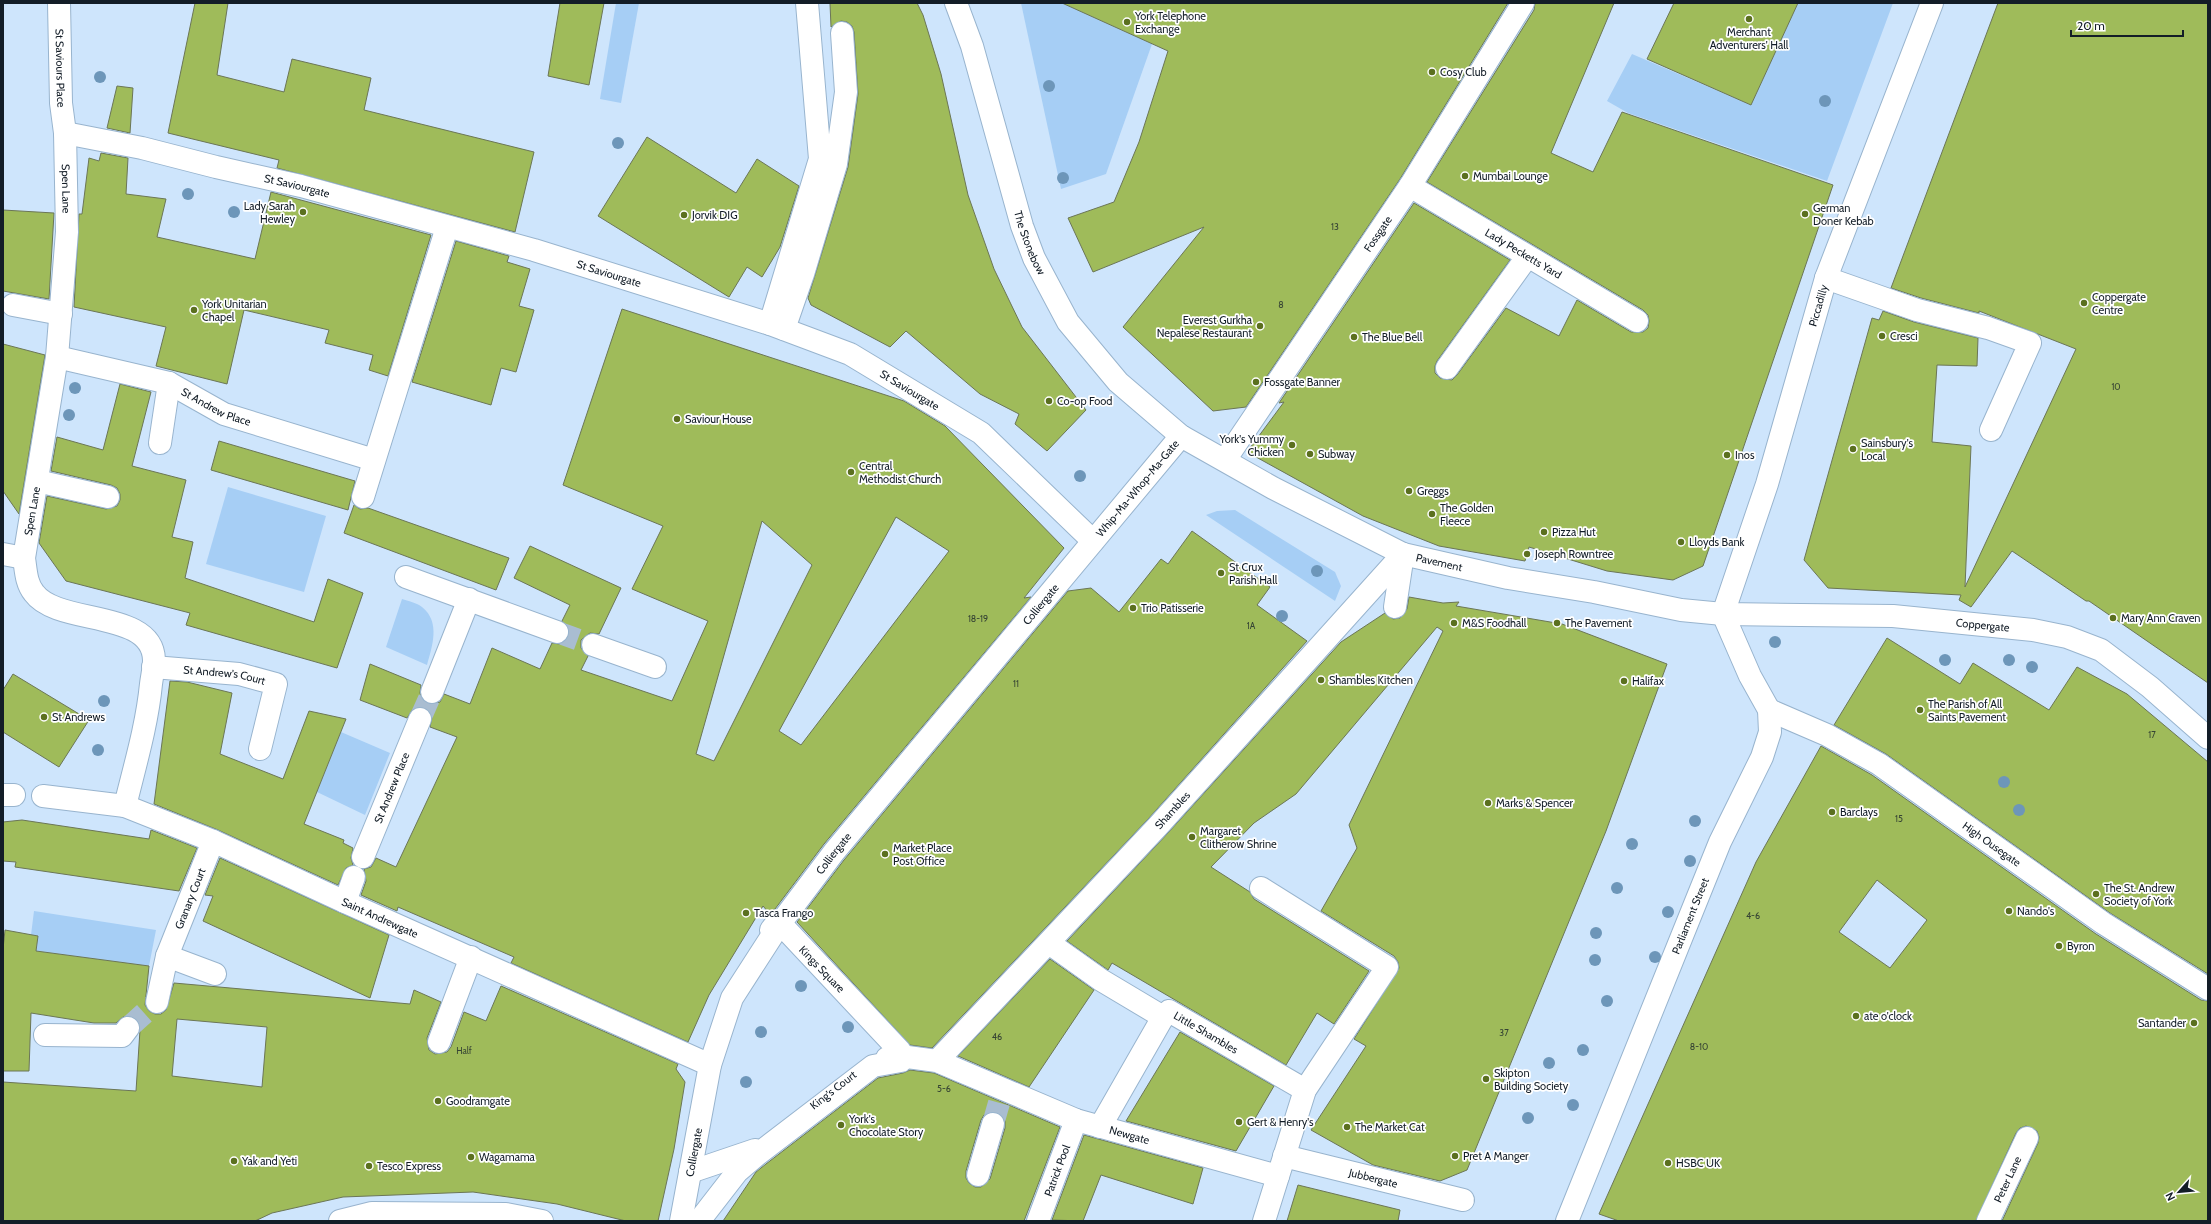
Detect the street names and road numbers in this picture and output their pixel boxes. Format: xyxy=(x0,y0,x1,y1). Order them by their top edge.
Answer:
street label: St Saviours Place xyxy=(53,28,69,109)
street label: Spen Lane xyxy=(59,164,74,214)
street label: St Saviourgate xyxy=(263,171,332,201)
street label: The Stonebow xyxy=(1011,209,1049,277)
street label: Fossgate xyxy=(1361,213,1395,254)
street label: Lady Pecketts Yard xyxy=(1483,225,1564,282)
street label: St Saviourgate xyxy=(575,257,643,290)
street label: Piccadilly xyxy=(1806,282,1831,328)
street label: St Saviourgate xyxy=(877,367,942,413)
street label: St Andrew Place xyxy=(179,384,253,429)
street label: Whip-Ma-Whop-Ma-Gate xyxy=(1093,437,1182,540)
street label: Spen Lane xyxy=(21,485,43,537)
street label: Pavement xyxy=(1415,550,1464,574)
street label: Colliergate xyxy=(1019,581,1062,628)
street label: Coppergate xyxy=(1955,615,2011,635)
street label: St Andrew's Court xyxy=(183,662,267,688)
street label: St Andrew Place xyxy=(371,750,413,825)
street label: Shambles xyxy=(1152,788,1193,832)
street label: High Ousegate xyxy=(1960,819,2024,870)
street label: Colliergate xyxy=(813,829,854,877)
street label: Granary Court xyxy=(171,866,209,931)
street label: Parliament Street xyxy=(1669,875,1712,956)
street label: Saint Andrewgate xyxy=(340,894,421,941)
street label: Kings Square xyxy=(796,943,848,996)
street label: Little Shambles xyxy=(1171,1008,1241,1057)
street label: King's Court xyxy=(807,1067,859,1112)
street label: Newgate xyxy=(1108,1123,1152,1147)
street label: Colliergate xyxy=(682,1126,705,1178)
street label: Patrick Pool xyxy=(1041,1142,1073,1198)
street label: Peter Lane xyxy=(1991,1154,2025,1205)
street label: Jubbergate xyxy=(1347,1165,1399,1191)

